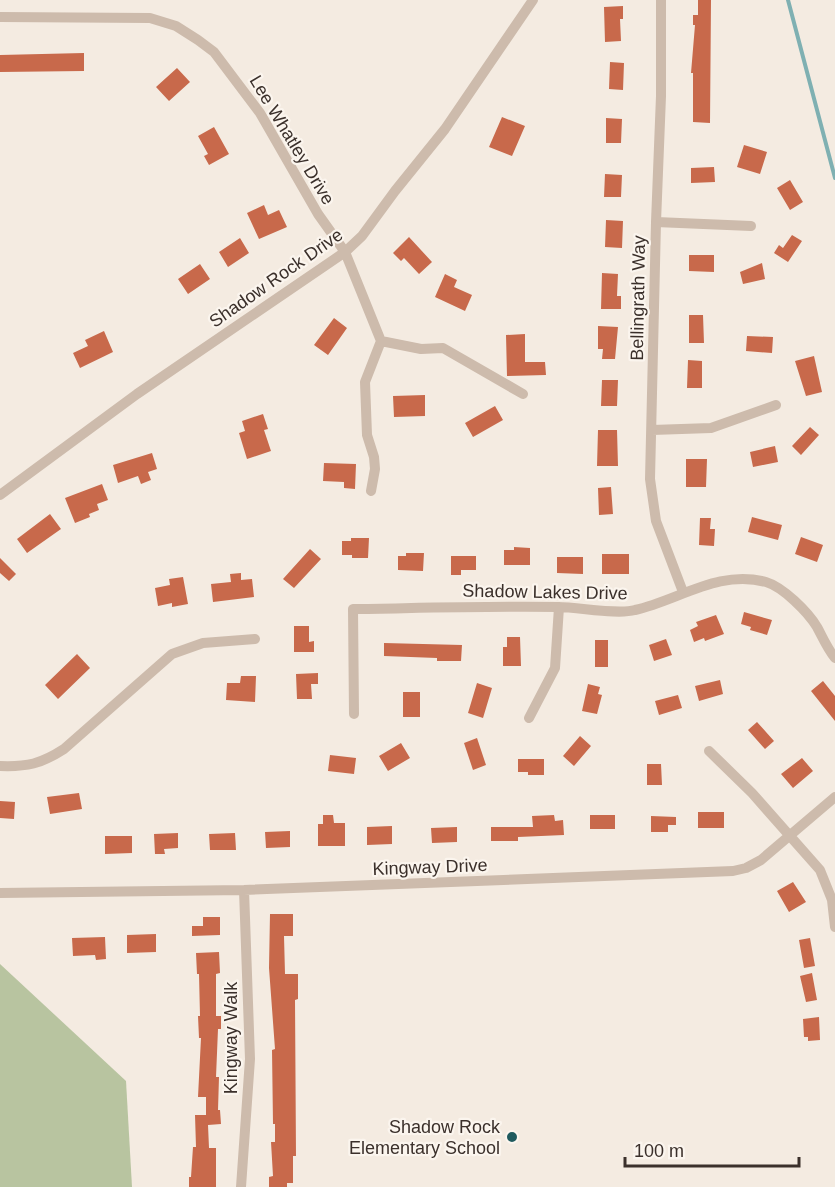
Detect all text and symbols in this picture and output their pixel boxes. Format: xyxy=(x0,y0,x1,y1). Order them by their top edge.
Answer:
street label: Lee Whatley Drive xyxy=(246,72,338,208)
street label: Shadow Rock Drive xyxy=(206,224,346,332)
street label: Bellingrath Way xyxy=(627,235,649,361)
street label: Shadow Lakes Drive xyxy=(462,581,628,603)
street label: Kingway Drive xyxy=(372,855,488,879)
street label: Kingway Walk xyxy=(221,981,241,1094)
place label: Shadow Rock Elementary School xyxy=(349,1117,501,1158)
marker: Shadow Rock Elementary School xyxy=(505,1130,519,1144)
scale bar xyxy=(625,1130,799,1168)
text: 100 m xyxy=(634,1141,684,1161)

